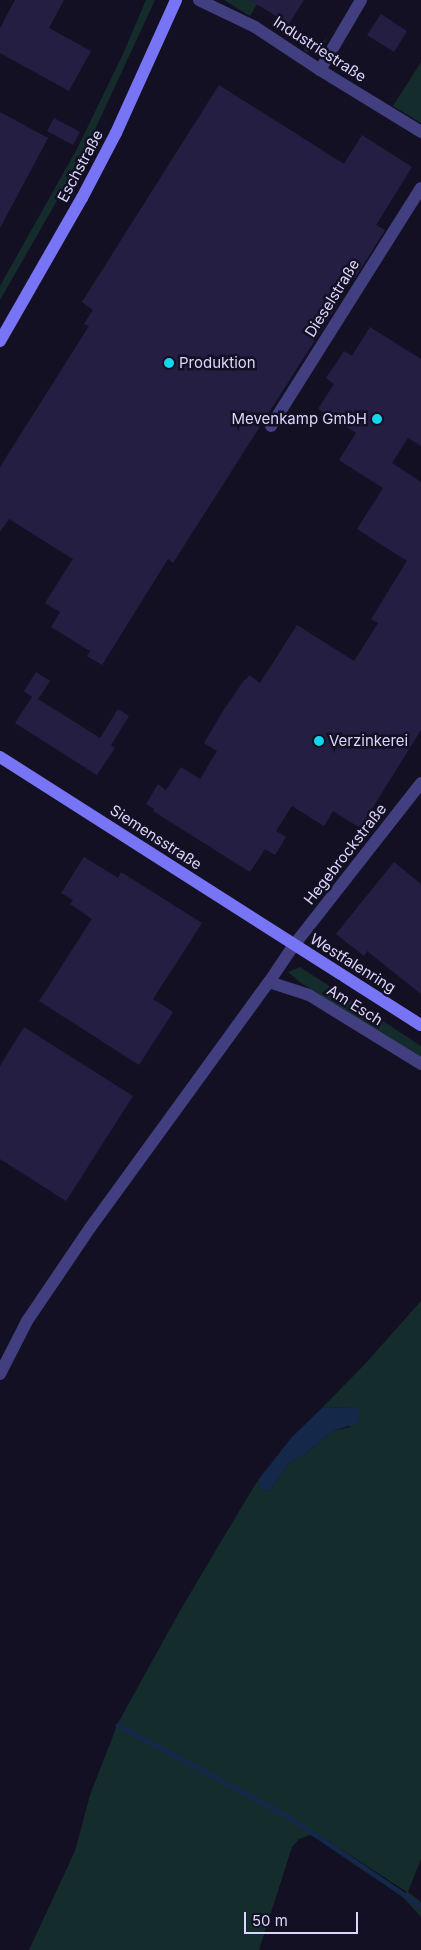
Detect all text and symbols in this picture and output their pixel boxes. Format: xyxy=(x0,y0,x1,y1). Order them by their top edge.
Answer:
street label: Industriestraße xyxy=(270,12,370,86)
street label: Eschstraße xyxy=(53,127,107,205)
street label: Dieselstraße xyxy=(301,256,363,340)
place label: Produktion xyxy=(179,354,256,372)
marker: Produktion xyxy=(163,357,175,369)
place label: Mevenkamp GmbH xyxy=(231,410,367,428)
marker: Mevenkamp GmbH xyxy=(371,413,383,425)
place label: Verzinkerei xyxy=(329,732,408,750)
marker: Verzinkerei xyxy=(313,735,325,747)
street label: Hegebrockstraße xyxy=(300,800,390,908)
street label: Siemensstraße xyxy=(107,801,205,873)
street label: Westfalenring xyxy=(307,929,399,997)
street label: Am Esch xyxy=(324,981,386,1029)
scale bar xyxy=(246,1902,360,1934)
text: 50 m xyxy=(252,1911,288,1930)

